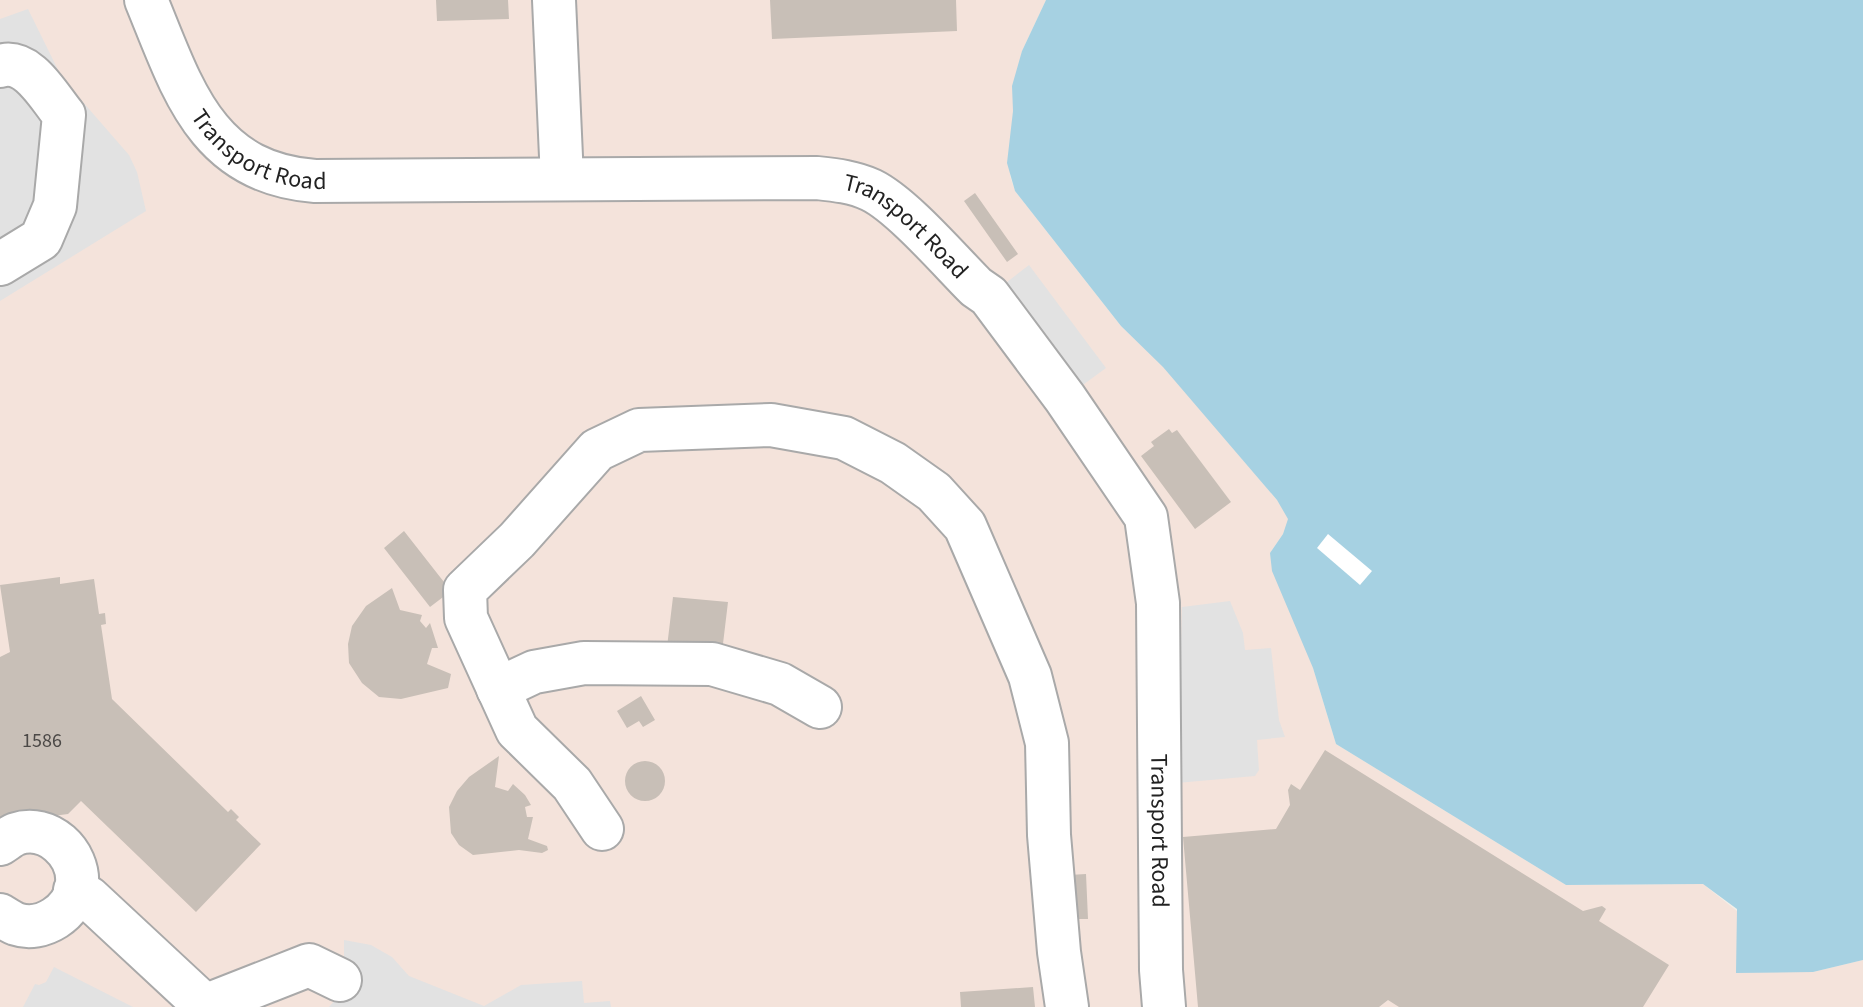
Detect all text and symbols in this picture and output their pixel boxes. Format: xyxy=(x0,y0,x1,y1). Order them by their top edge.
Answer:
street label: Transport Road xyxy=(183,102,327,199)
street label: Transport Road xyxy=(840,164,977,287)
house number: 1586 xyxy=(22,727,62,755)
street label: Transport Road xyxy=(1142,754,1178,908)

